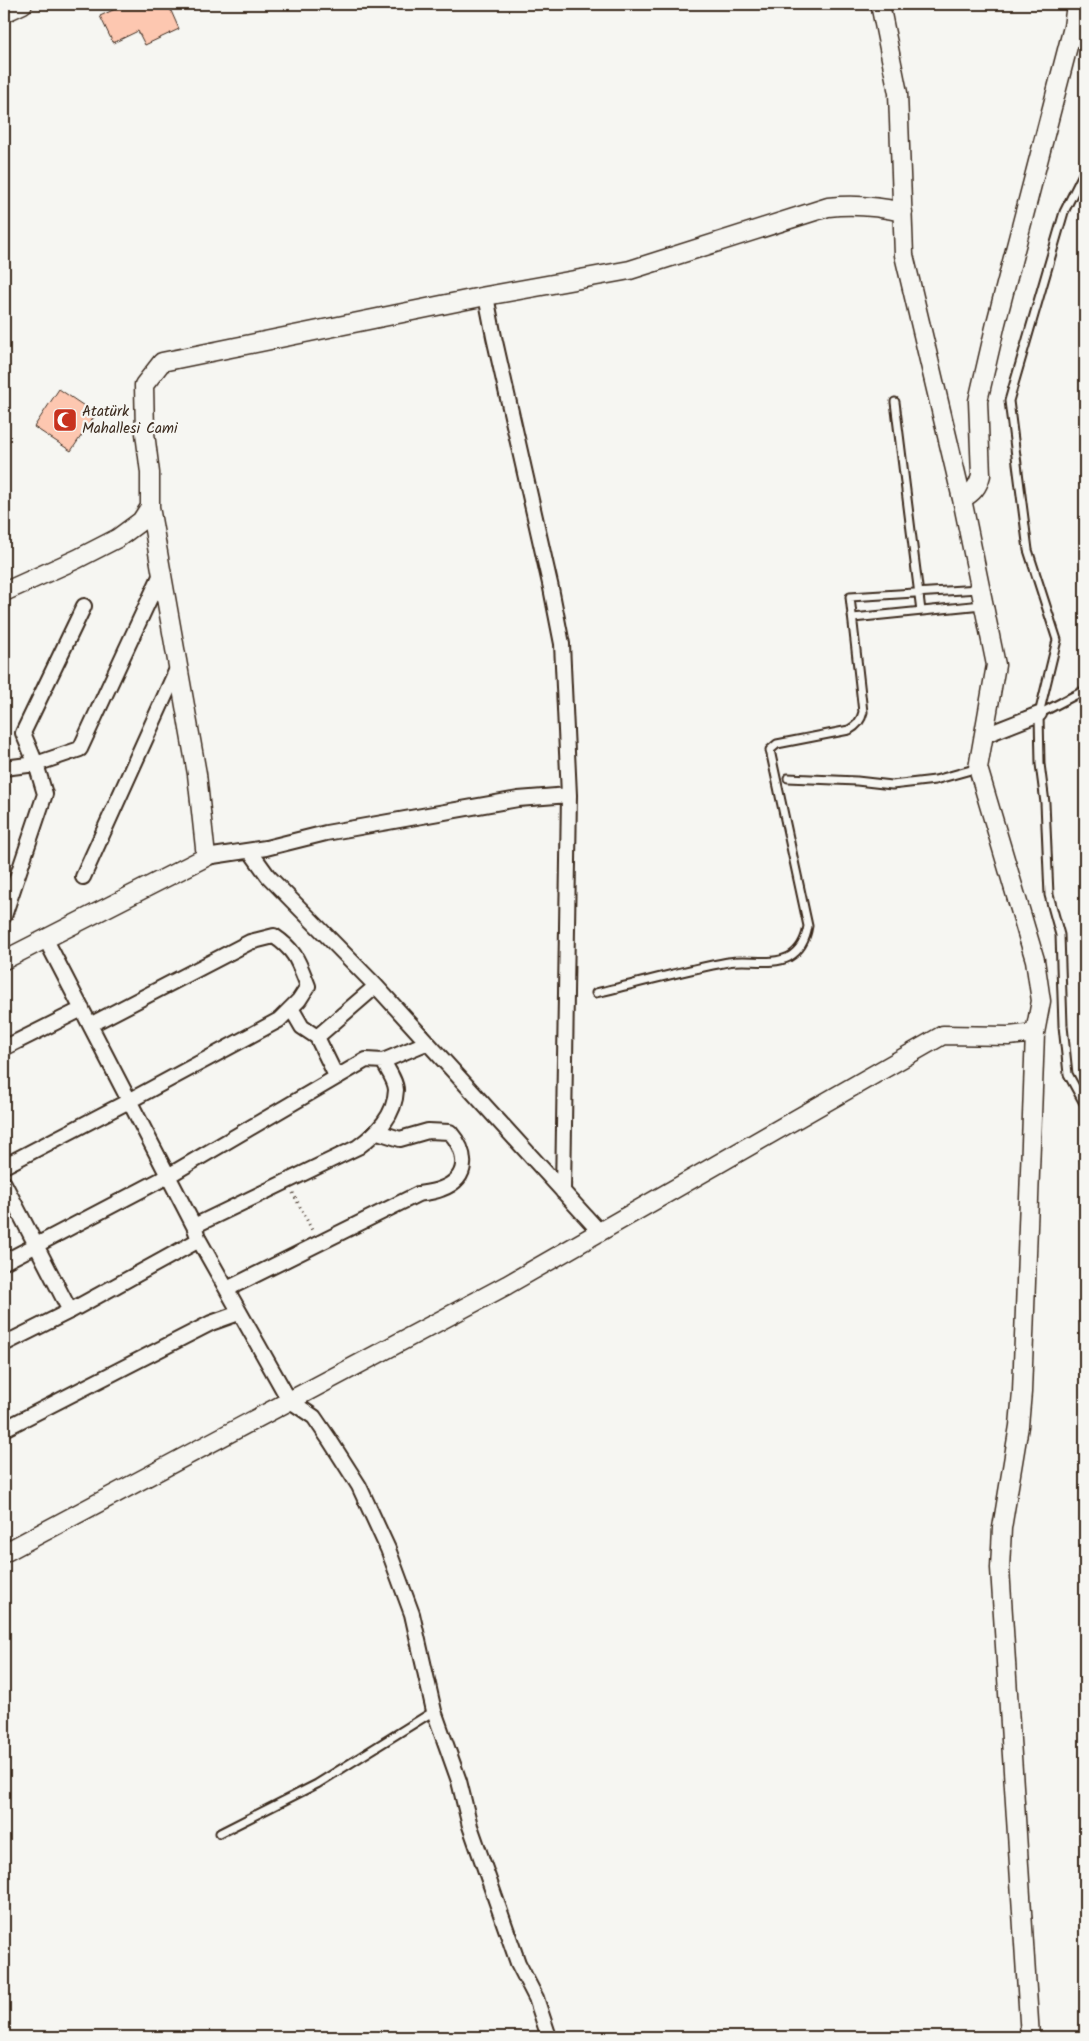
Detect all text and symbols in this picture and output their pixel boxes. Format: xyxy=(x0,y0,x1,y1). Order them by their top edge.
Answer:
place label: Atatürk Mahallesi Cami xyxy=(82,400,179,441)
mosque icon: Atatürk Mahallesi Cami xyxy=(52,407,78,433)

